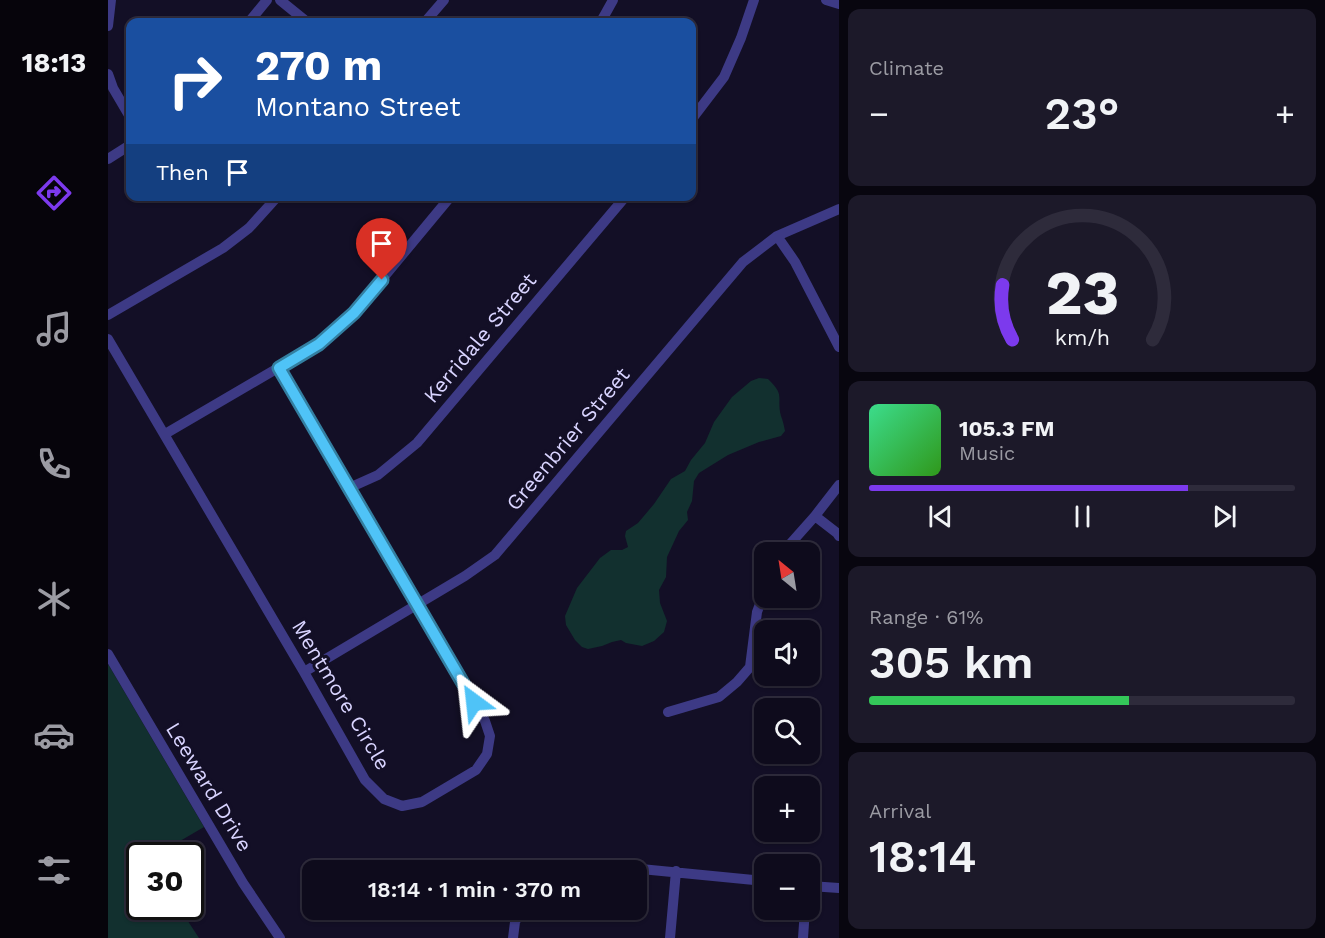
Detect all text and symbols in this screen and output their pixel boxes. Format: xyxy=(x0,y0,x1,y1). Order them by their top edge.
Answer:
text: 270 m xyxy=(255,41,382,90)
icon: right xyxy=(156,42,234,120)
text: 18:13 xyxy=(22,47,86,79)
text: Climate xyxy=(869,56,944,80)
text: 23° xyxy=(1045,87,1119,140)
text: Montano Street xyxy=(255,91,461,123)
text: − xyxy=(869,94,889,133)
text: + xyxy=(1275,94,1295,133)
icon: arrive xyxy=(221,156,254,189)
text: Then xyxy=(156,160,209,185)
icon: directions xyxy=(33,172,75,214)
pin xyxy=(356,218,407,280)
icon: arrive xyxy=(365,227,398,260)
text: 23 xyxy=(1045,256,1119,329)
street label: Kerridale Street xyxy=(418,268,541,408)
icon: music xyxy=(33,308,75,350)
text: km/h xyxy=(1054,326,1110,351)
street label: Greenbrier Street xyxy=(501,362,635,515)
text: 105.3 FM xyxy=(959,416,1055,441)
text: Music xyxy=(959,441,1015,465)
icon: phone xyxy=(33,443,75,485)
icon: previous xyxy=(924,500,957,533)
icon: pause xyxy=(1066,500,1099,533)
icon: next xyxy=(1208,500,1241,533)
north arrow xyxy=(754,542,820,608)
map controls xyxy=(754,542,820,920)
icon: climate xyxy=(33,578,75,620)
text: Range · 61% xyxy=(869,605,983,629)
street label: Mentmore Circle xyxy=(287,615,396,774)
button: sound xyxy=(754,620,820,686)
text: 305 km xyxy=(869,636,1034,689)
position arrow xyxy=(442,670,506,734)
button: search xyxy=(754,698,820,764)
icon: car xyxy=(33,714,75,756)
street label: Leeward Drive xyxy=(161,718,258,856)
button: + xyxy=(754,776,820,842)
text: Arrival xyxy=(869,799,931,823)
text: 18:14 xyxy=(869,830,976,883)
speed limit sign: 30 xyxy=(126,842,204,920)
icon: filters xyxy=(33,849,75,891)
button: − xyxy=(754,854,820,920)
text: 18:14 · 1 min · 370 m xyxy=(368,877,581,902)

